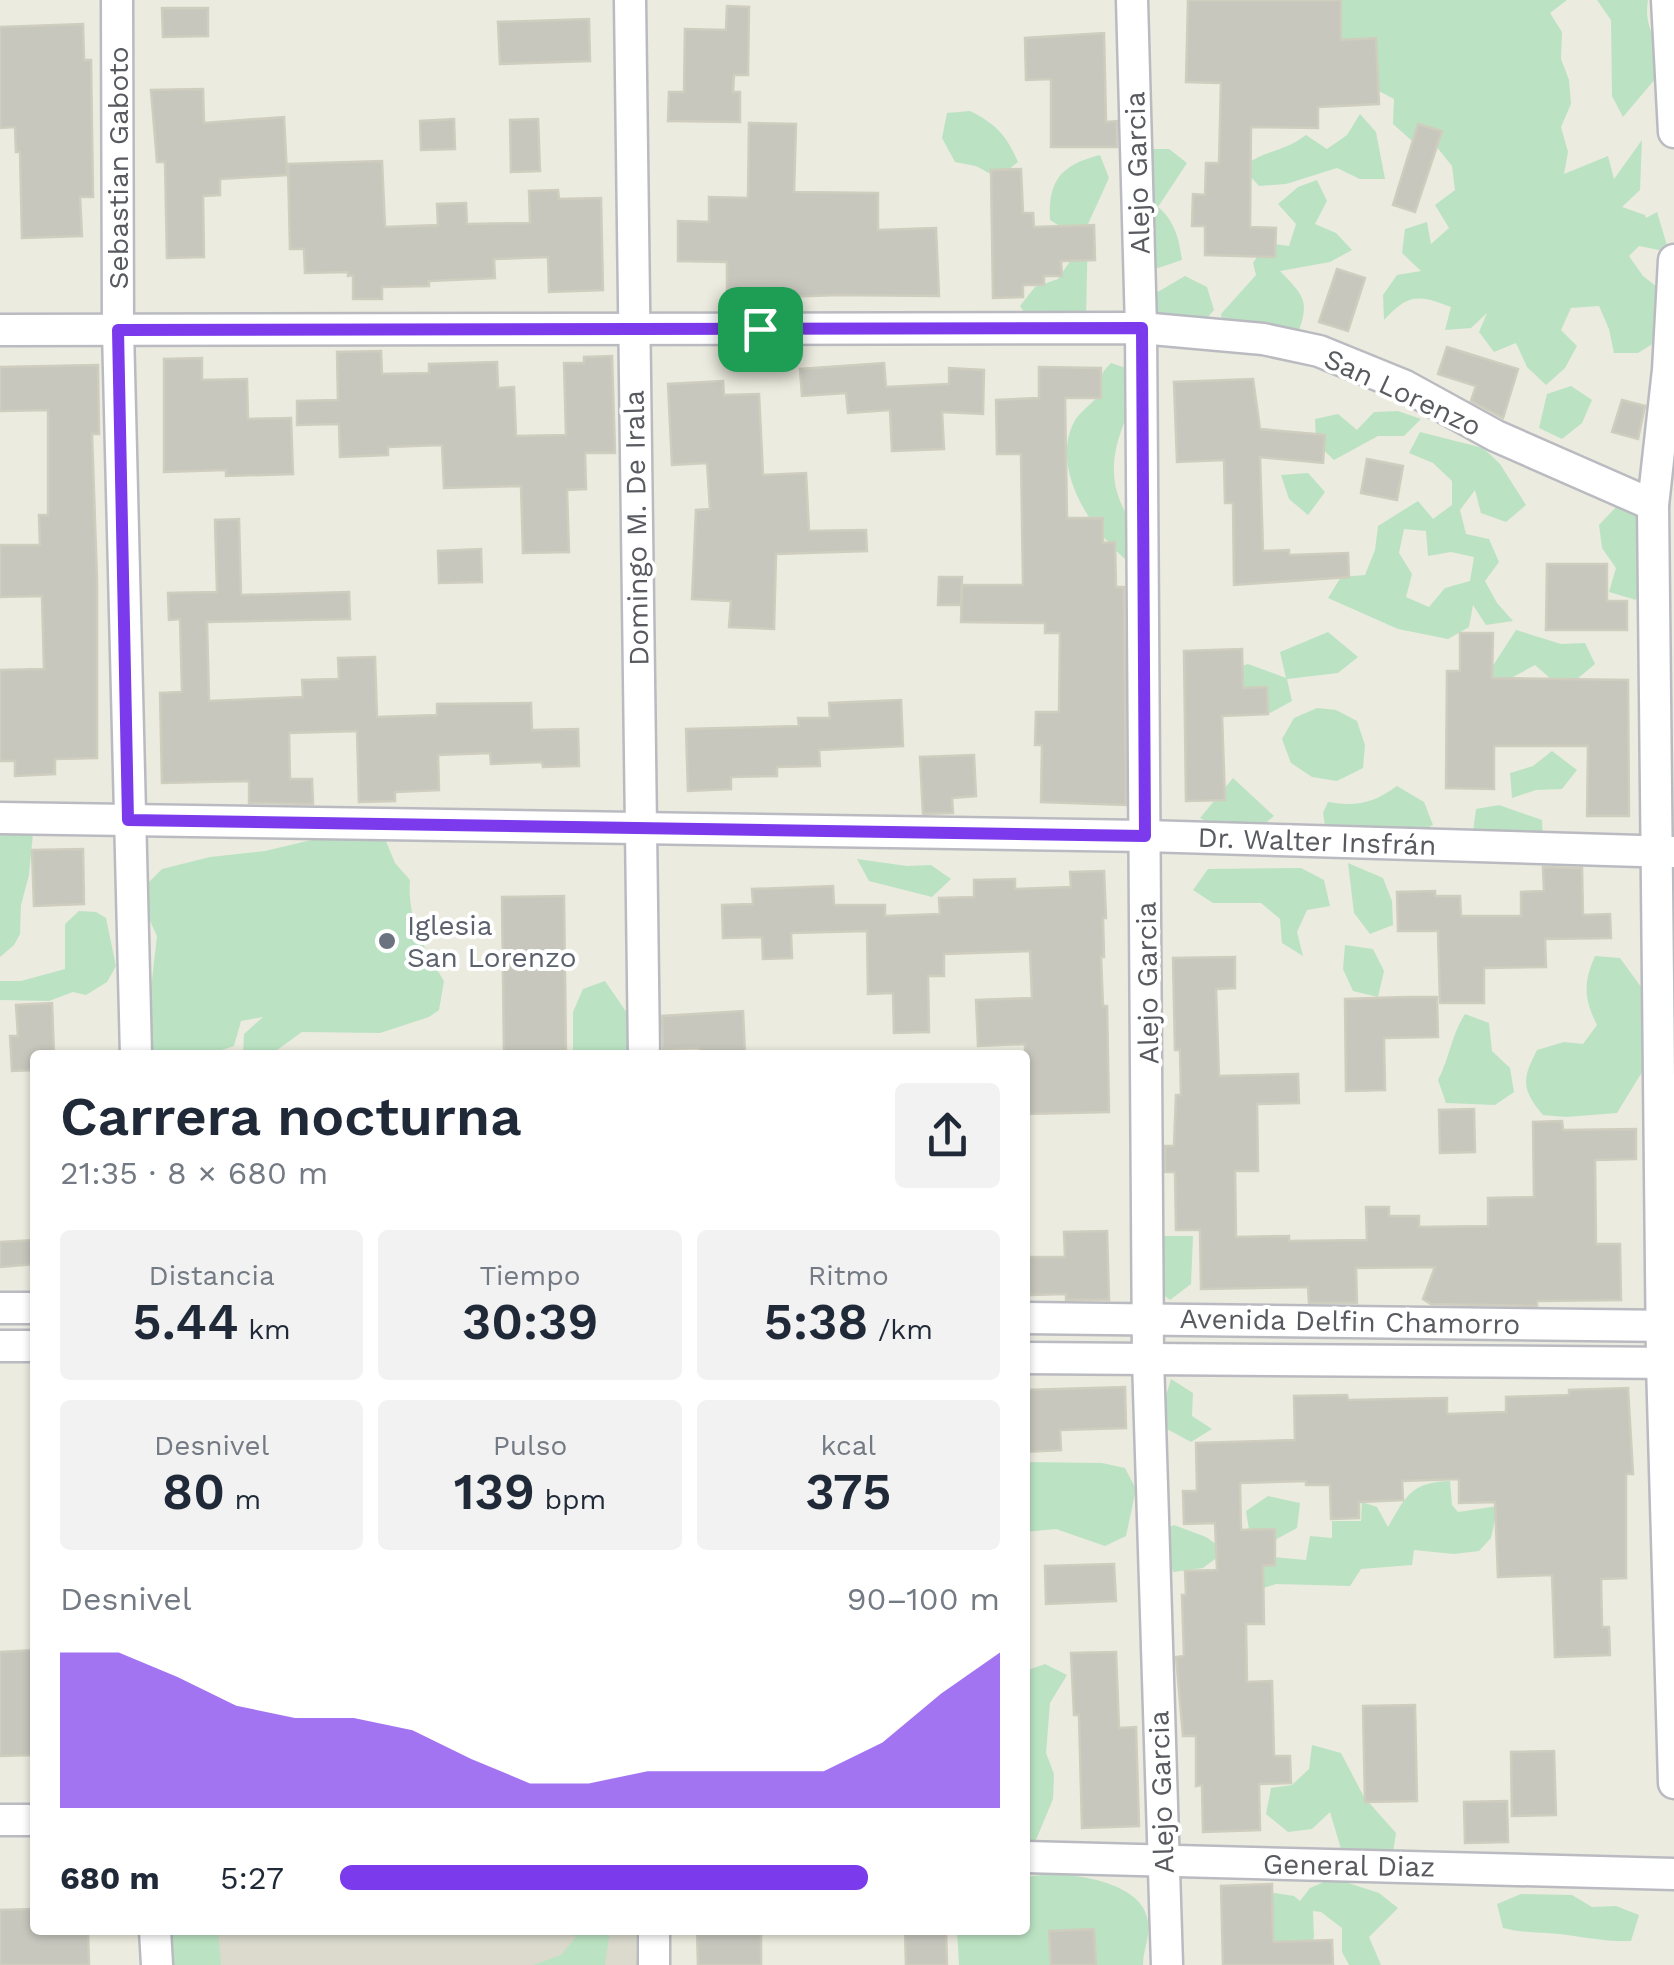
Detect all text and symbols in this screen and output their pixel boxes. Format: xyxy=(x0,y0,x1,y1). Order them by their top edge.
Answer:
street label: Sebastian Gaboto xyxy=(102,47,135,289)
street label: Alejo Garcia xyxy=(1118,91,1157,255)
pin xyxy=(718,287,803,372)
icon: arrive xyxy=(733,302,788,357)
street label: San Lorenzo xyxy=(1319,342,1487,443)
street label: Domingo M. De Irala xyxy=(618,390,655,666)
street label: Dr. Walter Insfrán xyxy=(1197,821,1437,862)
street label: Alejo Garcia xyxy=(1130,901,1165,1065)
place label: Iglesia San Lorenzo xyxy=(407,909,577,974)
marker: Iglesia San Lorenzo xyxy=(376,930,398,952)
button: share xyxy=(895,1083,1000,1188)
text: Carrera nocturna xyxy=(60,1084,522,1148)
text: 21:35 · 8 × 680 m xyxy=(60,1154,328,1192)
text: Distancia xyxy=(149,1259,275,1292)
text: Tiempo xyxy=(479,1259,581,1292)
text: Ritmo xyxy=(808,1259,889,1292)
text: 5.44 xyxy=(133,1292,239,1351)
text: 30:39 xyxy=(462,1292,598,1351)
text: 5:38 xyxy=(764,1292,869,1351)
street label: Avenida Delfin Chamorro xyxy=(1179,1302,1521,1341)
text: km xyxy=(239,1313,291,1346)
text: /km xyxy=(869,1313,933,1346)
text: Desnivel xyxy=(154,1429,269,1462)
text: Pulso xyxy=(493,1429,567,1462)
text: kcal xyxy=(821,1429,876,1462)
text: 80 xyxy=(162,1462,225,1521)
text: 139 xyxy=(454,1462,535,1521)
text: 375 xyxy=(805,1462,891,1521)
text: m xyxy=(225,1483,261,1516)
text: bpm xyxy=(535,1483,606,1516)
text: Desnivel xyxy=(60,1580,192,1618)
text: 90–100 m xyxy=(847,1580,1000,1618)
street label: Alejo Garcia xyxy=(1142,1710,1181,1874)
street label: General Diaz xyxy=(1263,1847,1435,1884)
text: 680 m xyxy=(60,1859,160,1897)
text: 5:27 xyxy=(220,1859,284,1897)

